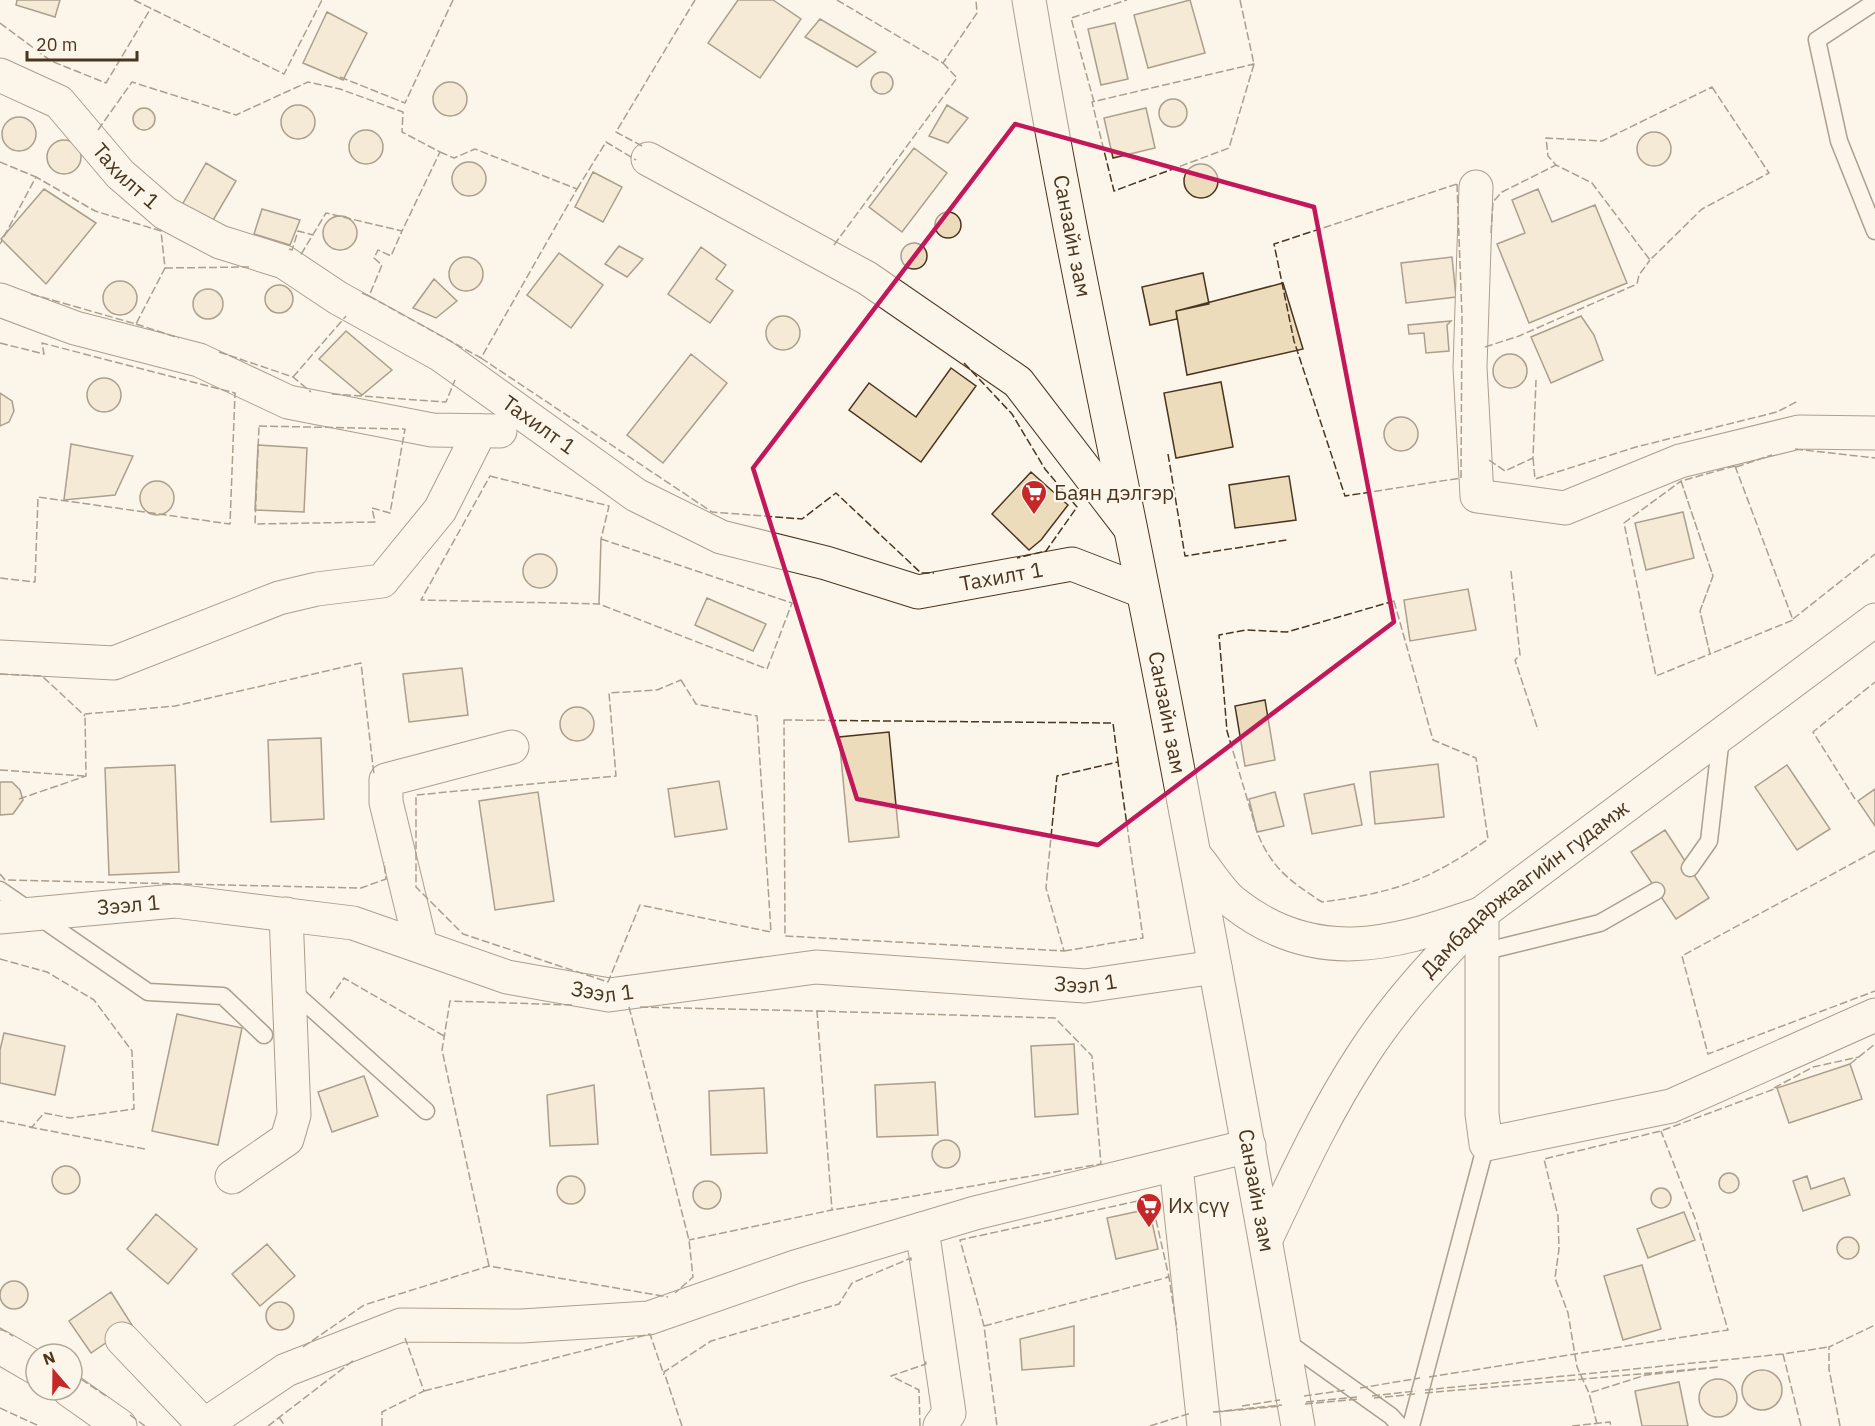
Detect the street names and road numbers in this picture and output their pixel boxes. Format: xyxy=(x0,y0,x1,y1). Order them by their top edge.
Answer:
street label: Тахилт 1 xyxy=(87,137,166,215)
street label: Санзайн зам xyxy=(1047,172,1099,300)
street label: Тахилт 1 xyxy=(497,388,582,460)
street label: Тахилт 1 xyxy=(957,555,1045,597)
street label: Санзайн зам xyxy=(1142,649,1193,776)
street label: Дамбадаржаагийн гудамж xyxy=(1414,793,1634,983)
street label: Зээл 1 xyxy=(96,887,161,921)
street label: Зээл 1 xyxy=(1053,967,1119,999)
street label: Зээл 1 xyxy=(569,974,635,1009)
street label: Санзайн зам xyxy=(1232,1127,1282,1254)

